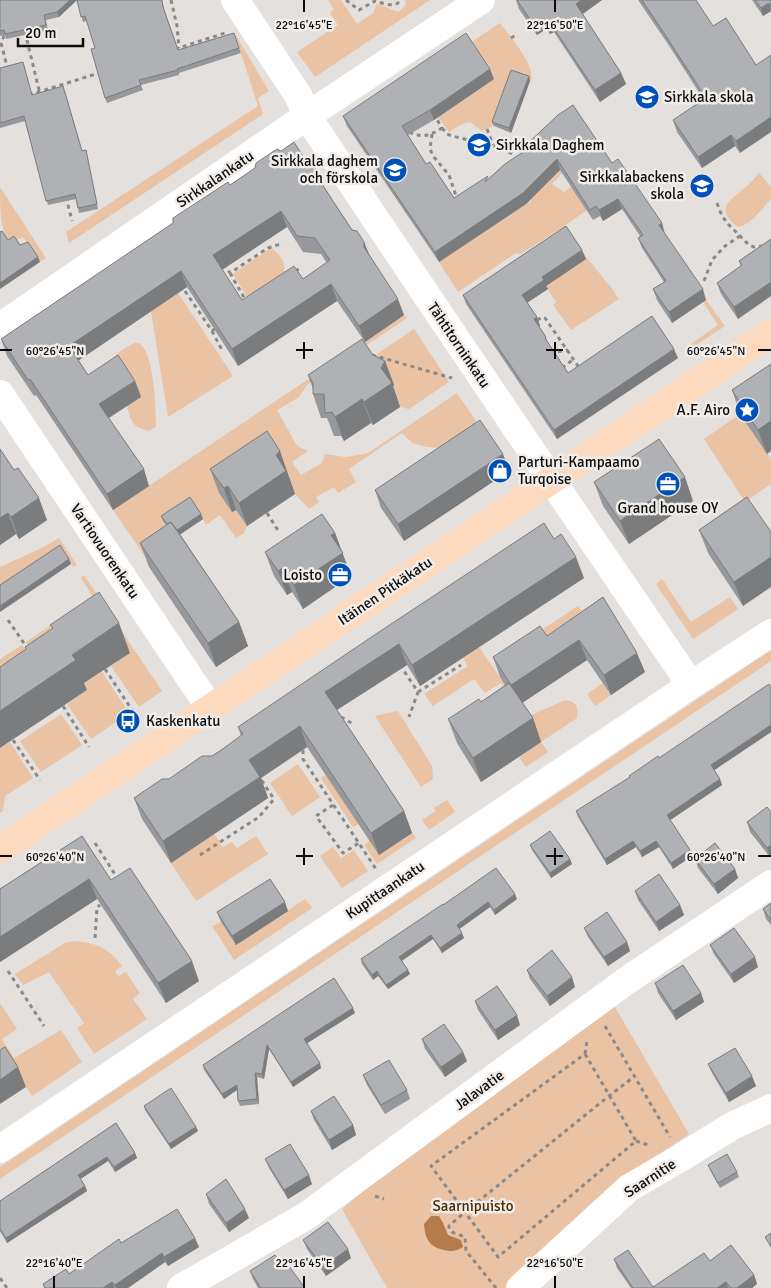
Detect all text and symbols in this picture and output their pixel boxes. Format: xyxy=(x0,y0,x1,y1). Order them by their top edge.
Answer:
scale bar xyxy=(18,15,82,47)
text: 22°16'45"E xyxy=(275,18,333,33)
text: 22°16'50"E xyxy=(526,18,584,33)
text: 20 m xyxy=(25,24,56,42)
school or university icon: Sirkkala skola xyxy=(634,84,660,110)
place label: Sirkkala skola xyxy=(664,88,754,106)
school or university icon: Sirkkala Daghem xyxy=(466,132,492,158)
place label: Sirkkala Daghem xyxy=(496,136,605,154)
street label: Sirkkalankatu xyxy=(173,147,257,211)
place label: Sirkkala daghem och förskola xyxy=(271,152,378,187)
school or university icon: Sirkkala daghem och förskola xyxy=(382,157,408,183)
place label: Sirkkalabackens skola xyxy=(579,168,684,203)
school or university icon: Sirkkalabackens skola xyxy=(689,173,715,199)
street label: Tähtitorninkatu xyxy=(424,299,494,391)
text: 60°26'45"N xyxy=(26,344,84,359)
text: 60°26'45"N xyxy=(687,344,745,359)
place icon: A.F. Airo xyxy=(734,397,760,423)
place label: A.F. Airo xyxy=(676,401,730,419)
place label: Parturi-Kampaamo Turqoise xyxy=(518,453,640,488)
shop icon: Parturi-Kampaamo Turqoise xyxy=(487,458,513,484)
office icon: Grand house OY xyxy=(655,471,681,497)
place label: Grand house OY xyxy=(618,499,719,517)
street label: Vartiovuorenkatu xyxy=(67,500,143,602)
street label: Itäinen Pitkäkatu xyxy=(334,553,436,629)
office icon: Loisto xyxy=(327,562,353,588)
place label: Loisto xyxy=(283,566,322,584)
bus stop icon: Kaskenkatu xyxy=(115,708,141,734)
place label: Kaskenkatu xyxy=(146,712,220,730)
text: 60°26'40"N xyxy=(26,850,84,865)
text: 60°26'40"N xyxy=(687,850,745,865)
street label: Kupittaankatu xyxy=(342,857,428,923)
street label: Jalavatie xyxy=(451,1066,507,1114)
street label: Saarnitie xyxy=(621,1155,679,1201)
park label: Saarnipuisto xyxy=(433,1197,514,1215)
text: 22°16'40"E xyxy=(25,1256,83,1271)
text: 22°16'45"E xyxy=(275,1256,333,1271)
text: 22°16'50"E xyxy=(526,1256,584,1271)

